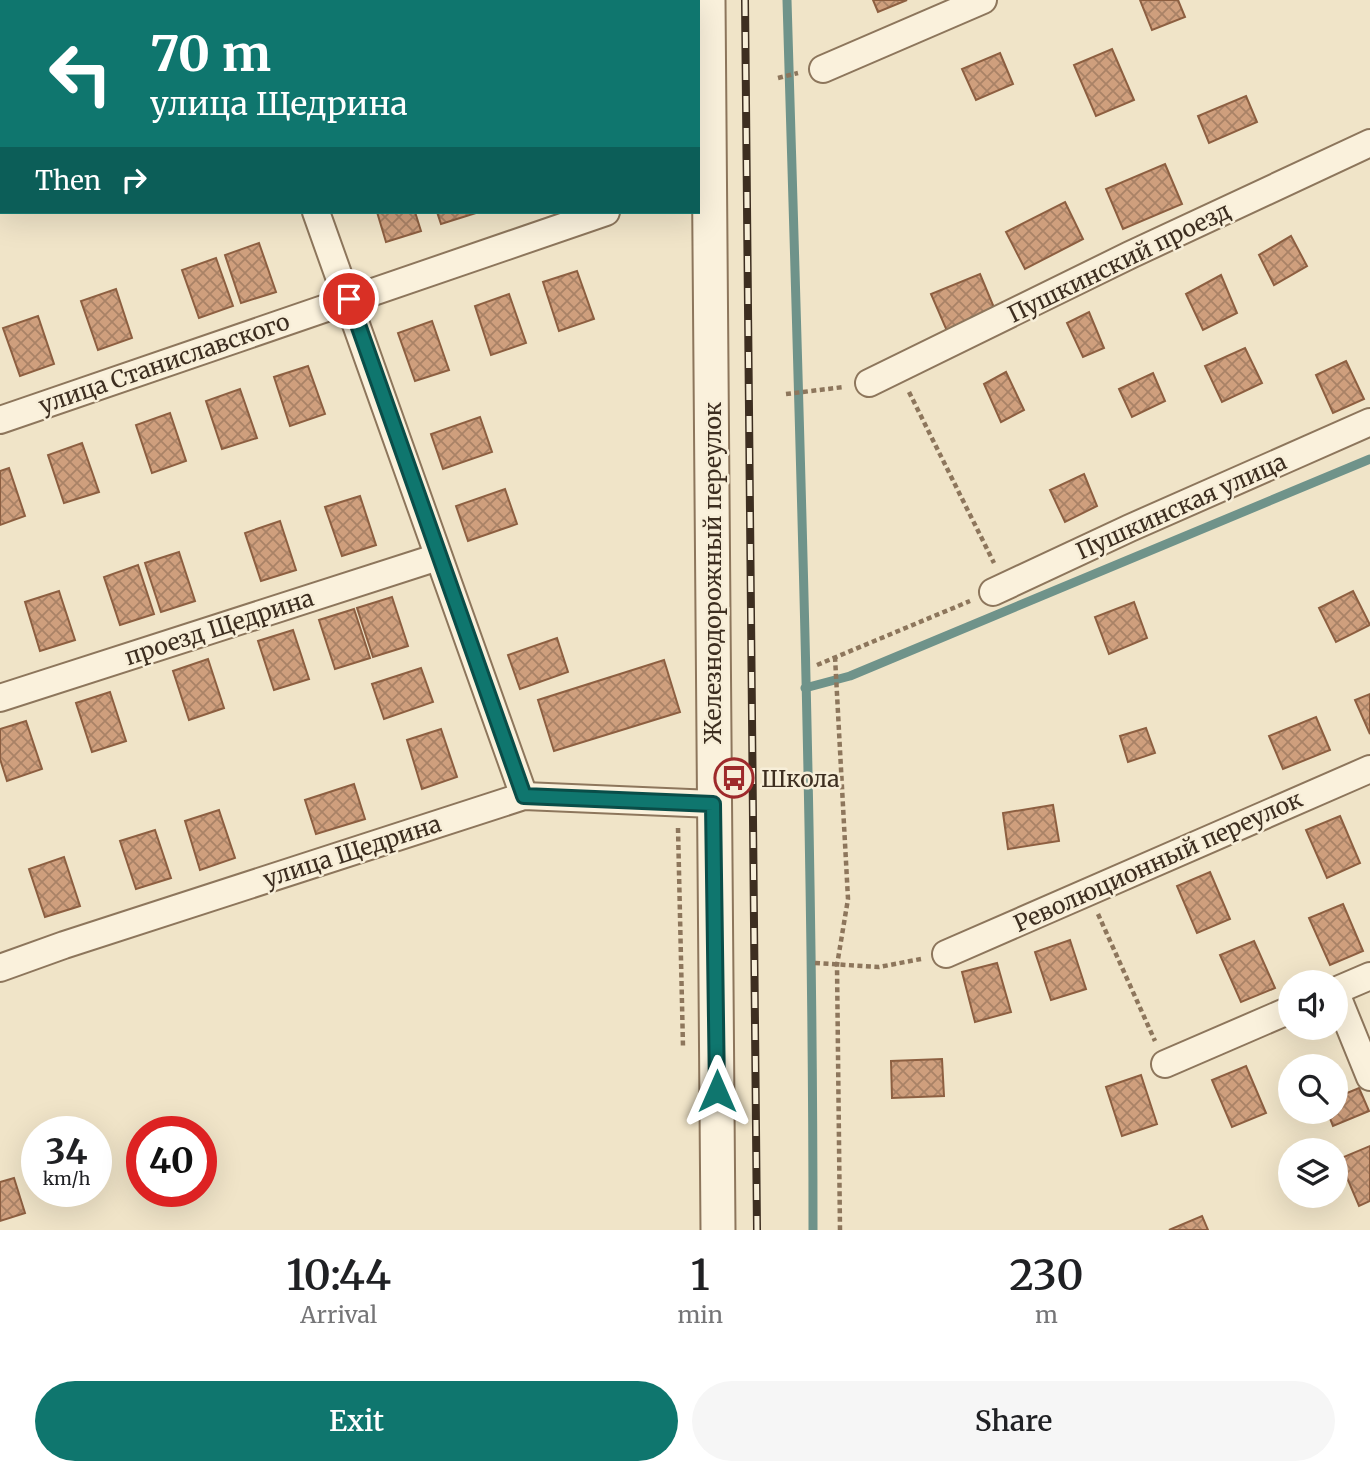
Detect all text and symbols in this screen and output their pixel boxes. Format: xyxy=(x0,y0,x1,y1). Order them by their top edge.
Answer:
text: 70 m xyxy=(150,23,271,84)
icon: left xyxy=(35,28,126,119)
text: улица Щедрина xyxy=(150,84,408,124)
icon: right xyxy=(115,161,153,199)
text: Then xyxy=(35,164,101,197)
street label: Пушкинский проезд xyxy=(1003,195,1235,329)
pin xyxy=(319,269,379,329)
icon: arrive xyxy=(330,280,368,318)
street label: улица Станиславского xyxy=(35,306,293,420)
street label: Железнодорожный переулок xyxy=(698,401,727,744)
street label: Пушкинская улица xyxy=(1071,447,1291,565)
street label: проезд Щедрина xyxy=(121,583,317,671)
bus stop icon: Школа xyxy=(713,757,755,799)
place label: Школа xyxy=(761,764,840,793)
street label: Революционный переулок xyxy=(1009,784,1307,938)
street label: улица Щедрина xyxy=(259,809,445,893)
map controls xyxy=(1278,970,1348,1208)
button: sound xyxy=(1278,970,1348,1040)
position arrow xyxy=(680,1054,754,1128)
button: search xyxy=(1278,1054,1348,1124)
speed limit sign: 40 xyxy=(126,1116,217,1207)
text: 34 xyxy=(46,1130,87,1174)
button: layers xyxy=(1278,1138,1348,1208)
text: km/h xyxy=(43,1167,90,1190)
text: 10:44 xyxy=(286,1249,391,1301)
text: 1 xyxy=(691,1249,710,1301)
text: 230 xyxy=(1009,1249,1084,1301)
text: Arrival xyxy=(300,1300,377,1329)
text: min xyxy=(677,1300,723,1329)
text: m xyxy=(1035,1300,1058,1329)
button: Exit xyxy=(35,1381,678,1461)
button: Share xyxy=(692,1381,1335,1461)

